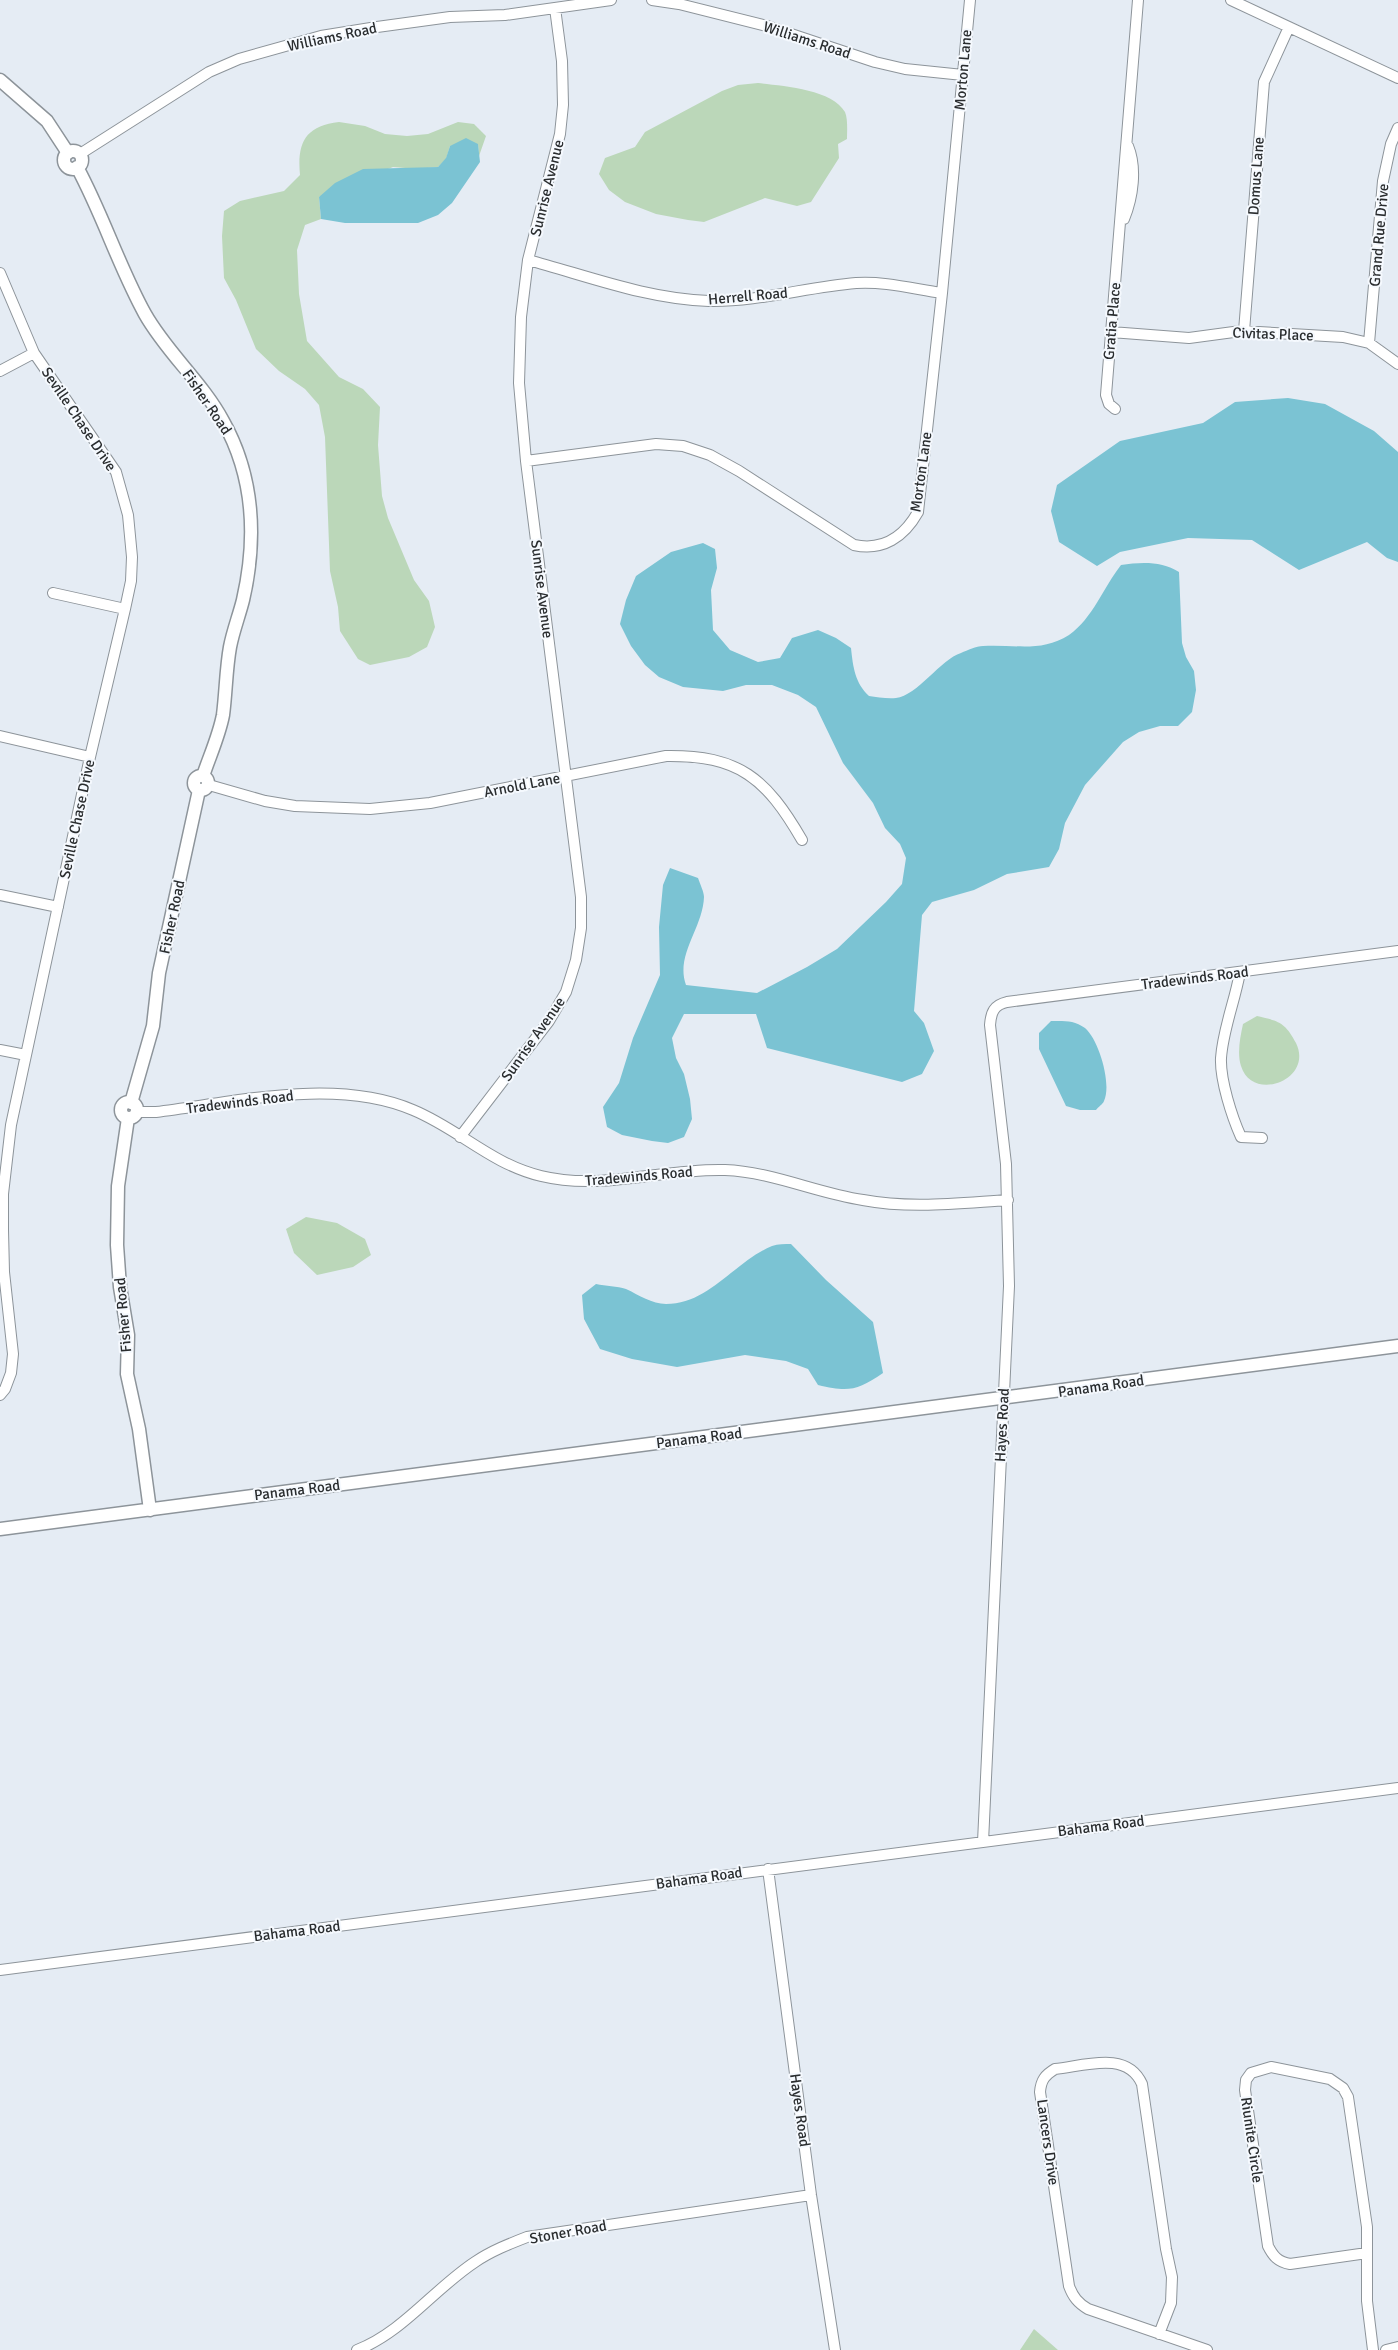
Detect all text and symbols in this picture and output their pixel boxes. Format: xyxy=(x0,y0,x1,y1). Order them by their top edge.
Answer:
street label: Williams Road xyxy=(761,17,853,63)
street label: Williams Road xyxy=(286,19,378,55)
street label: Morton Lane xyxy=(950,29,976,111)
street label: Domus Lane xyxy=(1244,136,1268,216)
street label: Sunrise Avenue xyxy=(526,138,568,238)
street label: Grand Rue Drive xyxy=(1366,183,1392,287)
street label: Gratia Place xyxy=(1100,281,1124,361)
street label: Herrell Road xyxy=(707,284,789,308)
street label: Civitas Place xyxy=(1232,324,1314,344)
street label: Seville Chase Drive xyxy=(38,364,120,474)
street label: Fisher Road xyxy=(179,366,235,438)
street label: Morton Lane xyxy=(906,431,936,513)
street label: Sunrise Avenue xyxy=(527,539,557,639)
street label: Seville Chase Drive xyxy=(56,758,98,880)
street label: Arnold Lane xyxy=(482,769,562,801)
street label: Fisher Road xyxy=(155,878,189,956)
street label: Tradewinds Road xyxy=(1140,962,1250,994)
street label: Sunrise Avenue xyxy=(497,993,569,1085)
street label: Tradewinds Road xyxy=(185,1086,295,1118)
street label: Tradewinds Road xyxy=(584,1162,694,1190)
street label: Fisher Road xyxy=(111,1277,135,1353)
street label: Panama Road xyxy=(1057,1371,1145,1401)
street label: Hayes Road xyxy=(991,1388,1013,1462)
street label: Panama Road xyxy=(655,1424,743,1452)
street label: Panama Road xyxy=(253,1476,341,1504)
street label: Bahama Road xyxy=(1057,1812,1146,1840)
street label: Bahama Road xyxy=(654,1863,744,1893)
street label: Bahama Road xyxy=(253,1917,342,1945)
street label: Hayes Road xyxy=(786,2072,814,2148)
street label: Riunite Circle xyxy=(1237,2096,1267,2184)
street label: Lancers Drive xyxy=(1033,2098,1063,2186)
street label: Stoner Road xyxy=(528,2216,608,2248)

